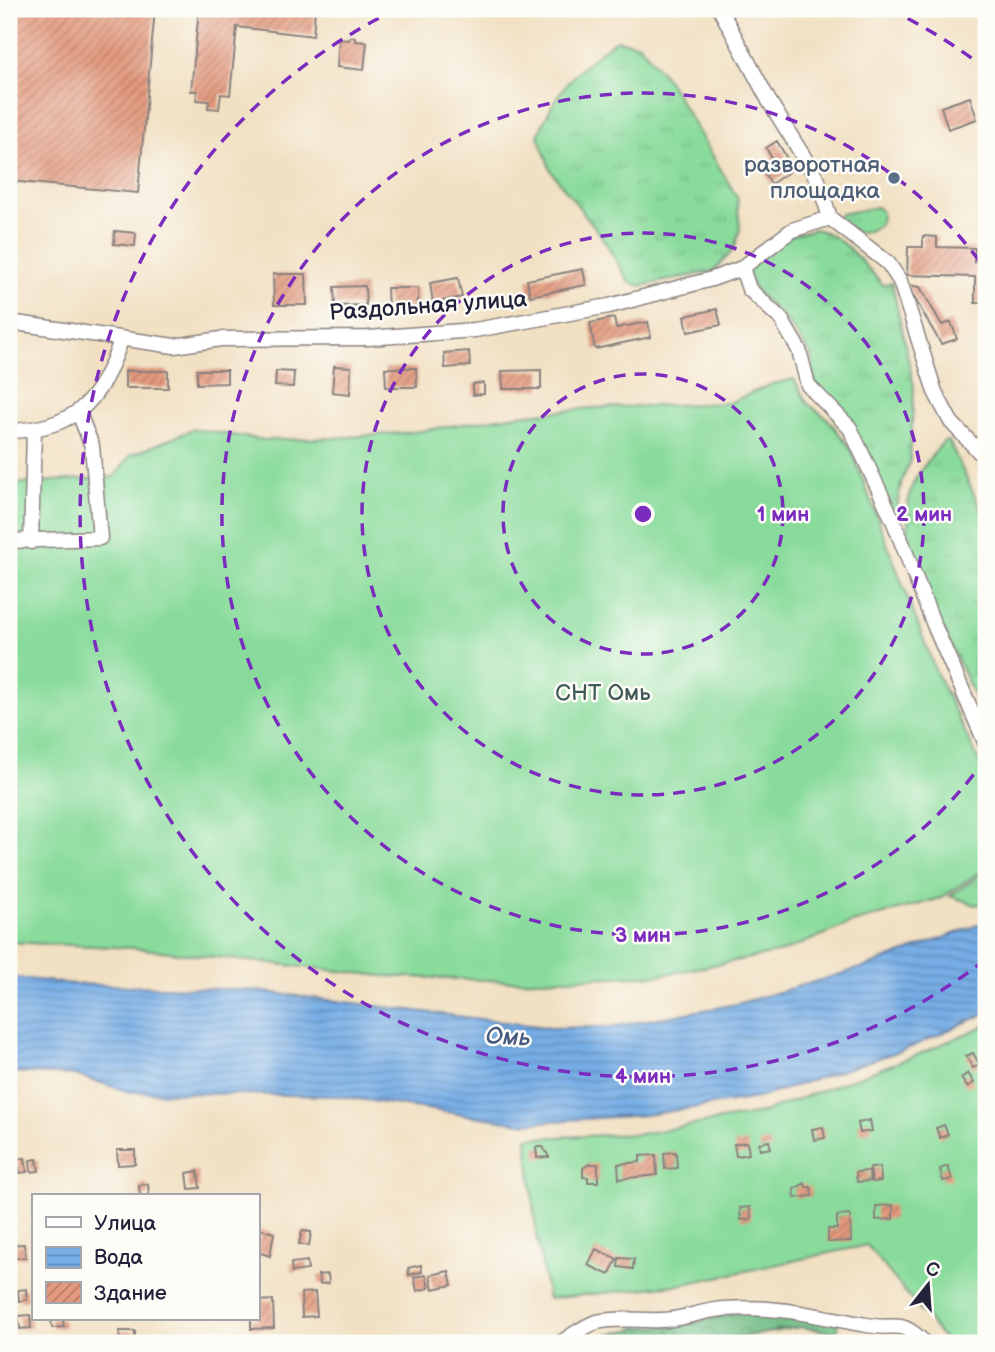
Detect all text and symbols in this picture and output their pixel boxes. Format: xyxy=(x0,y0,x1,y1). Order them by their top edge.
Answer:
place label: разворотная площадка xyxy=(744,151,880,205)
marker: разворотная площадка xyxy=(886,170,902,186)
street label: Раздольная улица xyxy=(328,285,528,327)
centre of rings xyxy=(631,502,655,526)
text: 1 мин xyxy=(757,502,809,527)
text: 2 мин xyxy=(896,502,952,527)
park label: СНТ Омь xyxy=(555,679,651,707)
text: 3 мин xyxy=(615,923,671,948)
water label: Омь xyxy=(485,1021,531,1053)
text: 4 мин xyxy=(615,1064,671,1089)
legend xyxy=(32,1194,259,1320)
text: Улица xyxy=(94,1211,157,1236)
text: Вода xyxy=(94,1245,143,1270)
north arrow xyxy=(894,1250,964,1320)
text: С xyxy=(923,1257,942,1283)
text: Здание xyxy=(94,1281,167,1306)

